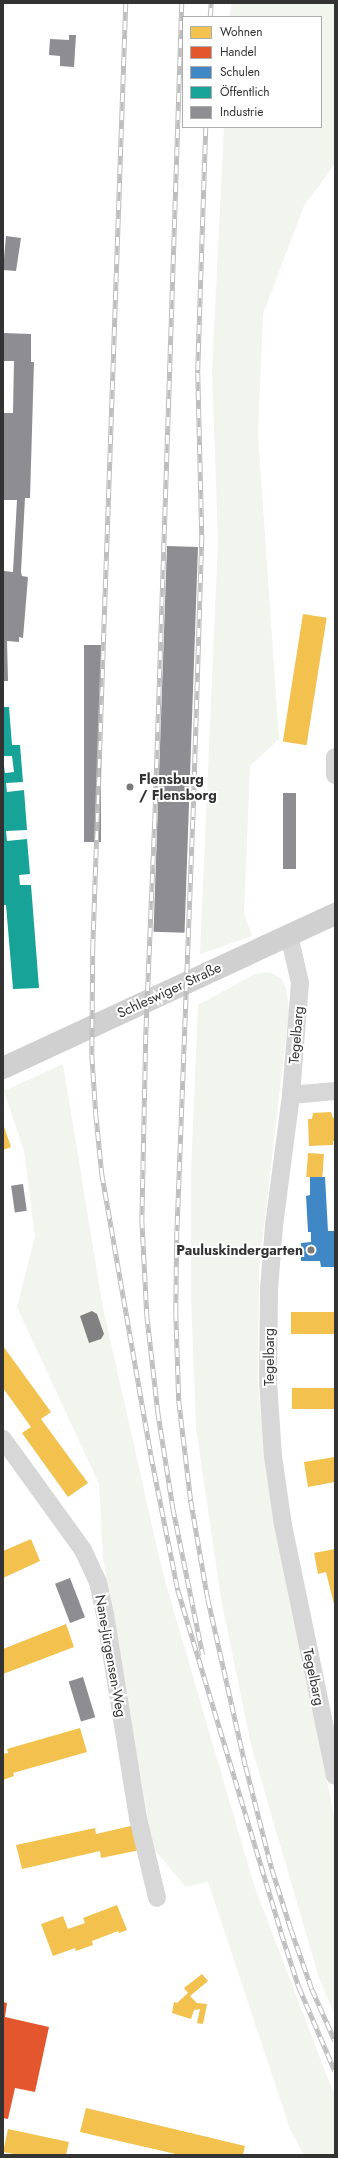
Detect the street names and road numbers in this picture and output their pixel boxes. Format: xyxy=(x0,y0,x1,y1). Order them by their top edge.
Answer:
street label: Schleswiger Straße xyxy=(114,959,224,1021)
street label: Tegelbarg xyxy=(285,1005,307,1065)
street label: Tegelbarg xyxy=(261,1328,277,1386)
street label: Nane-Jürgensen-Weg xyxy=(92,1593,130,1719)
street label: Tegelbarg xyxy=(300,1647,328,1707)

